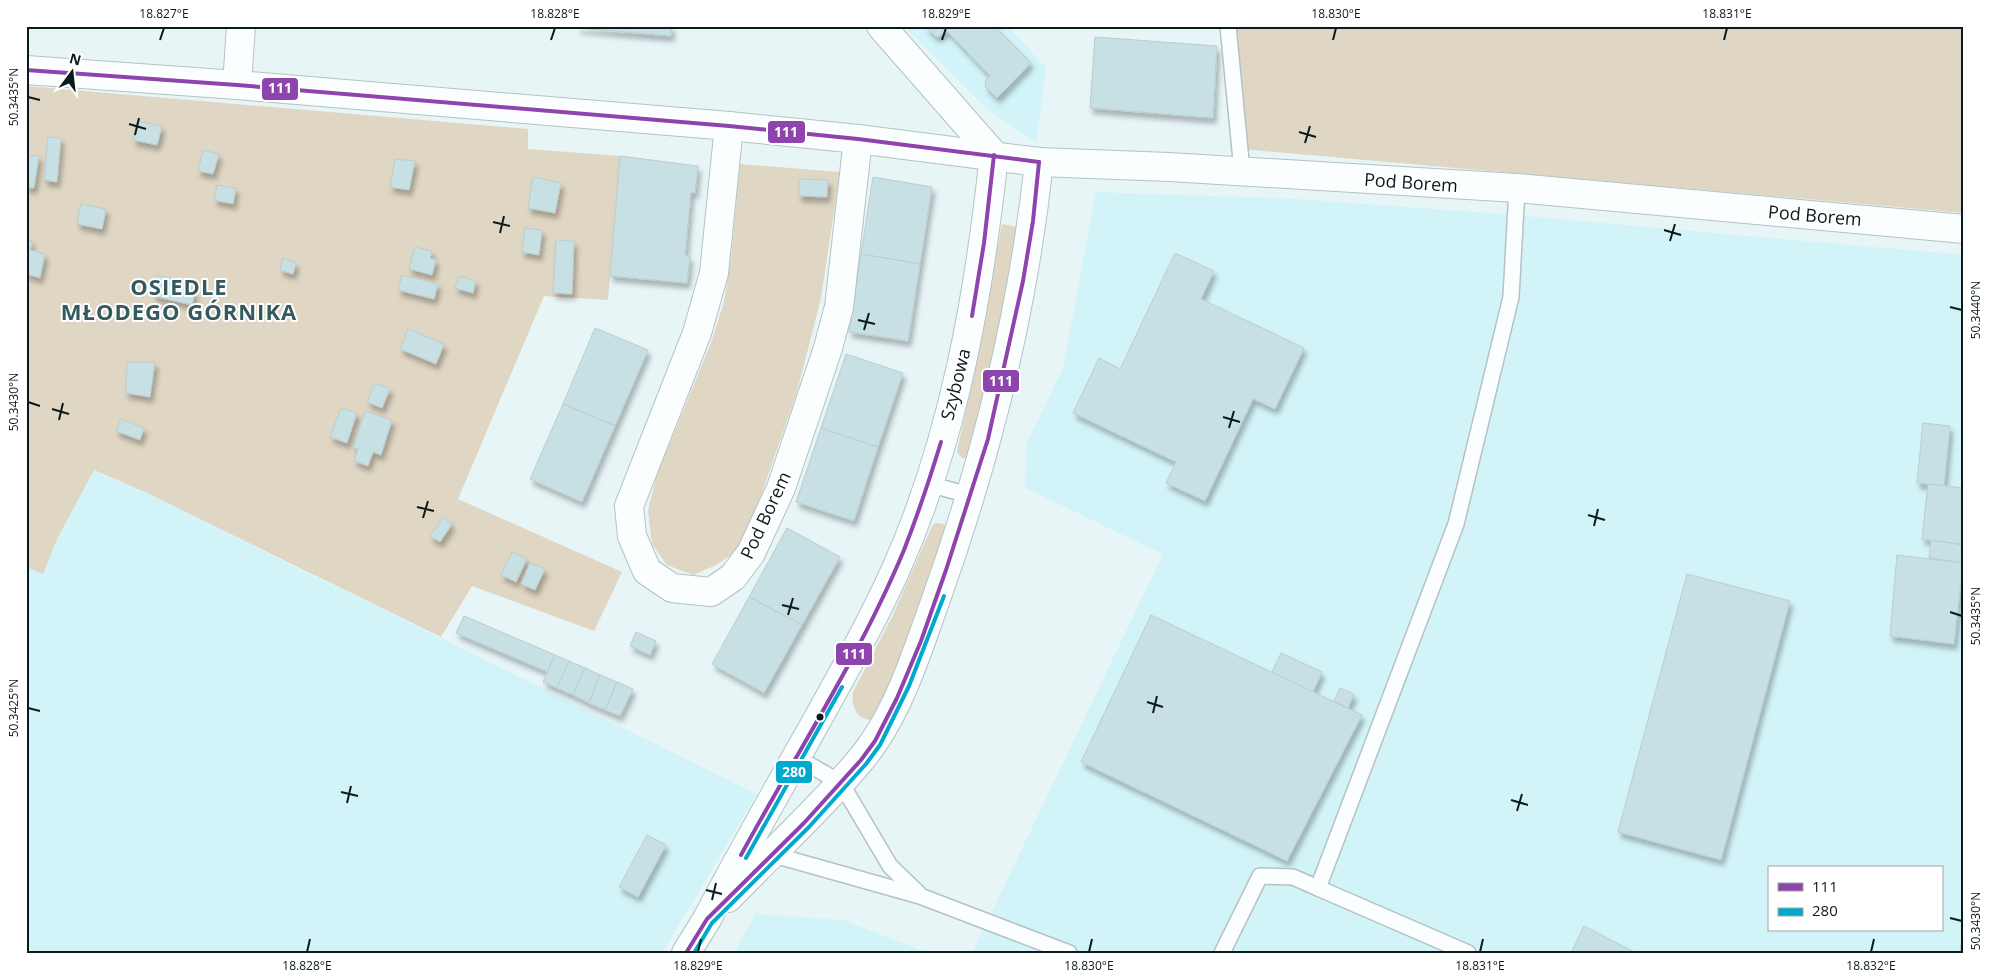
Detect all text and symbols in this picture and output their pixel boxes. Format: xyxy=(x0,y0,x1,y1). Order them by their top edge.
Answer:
text: 18.827°E xyxy=(139,5,189,22)
text: 18.828°E xyxy=(530,5,580,22)
text: 18.829°E xyxy=(921,5,971,22)
text: 18.830°E xyxy=(1311,5,1361,22)
text: 18.831°E xyxy=(1702,5,1752,22)
north arrow xyxy=(48,48,98,98)
text: N xyxy=(68,48,83,70)
text: 50.3435°N xyxy=(5,68,22,126)
line badge: 111 xyxy=(261,77,299,101)
text: 111 xyxy=(268,78,292,97)
line badge: 111 xyxy=(767,120,806,144)
text: 111 xyxy=(774,122,798,141)
street label: Pod Borem xyxy=(1363,167,1459,197)
street label: Pod Borem xyxy=(1767,199,1863,231)
district label: OSIEDLE MŁODEGO GÓRNIKA xyxy=(61,271,297,326)
text: 50.3440°N xyxy=(1967,281,1984,339)
street label: Szybowa xyxy=(935,346,975,422)
line badge: 111 xyxy=(982,369,1020,393)
text: 111 xyxy=(989,371,1013,390)
text: 50.3430°N xyxy=(5,373,22,431)
street label: Pod Borem xyxy=(734,467,796,563)
text: 50.3435°N xyxy=(1967,587,1984,645)
line badge: 111 xyxy=(835,642,873,666)
text: 111 xyxy=(842,644,866,663)
text: 50.3425°N xyxy=(5,679,22,737)
unlabelled marker xyxy=(815,712,825,722)
line badge: 280 xyxy=(775,760,813,784)
text: 280 xyxy=(782,762,806,781)
legend xyxy=(1768,866,1942,932)
text: 111 xyxy=(1812,876,1838,896)
text: 50.3430°N xyxy=(1967,892,1984,950)
text: 280 xyxy=(1812,900,1838,920)
text: 18.828°E xyxy=(282,957,332,974)
text: 18.829°E xyxy=(673,957,723,974)
text: 18.830°E xyxy=(1064,957,1114,974)
text: 18.831°E xyxy=(1455,957,1505,974)
text: 18.832°E xyxy=(1846,957,1896,974)

